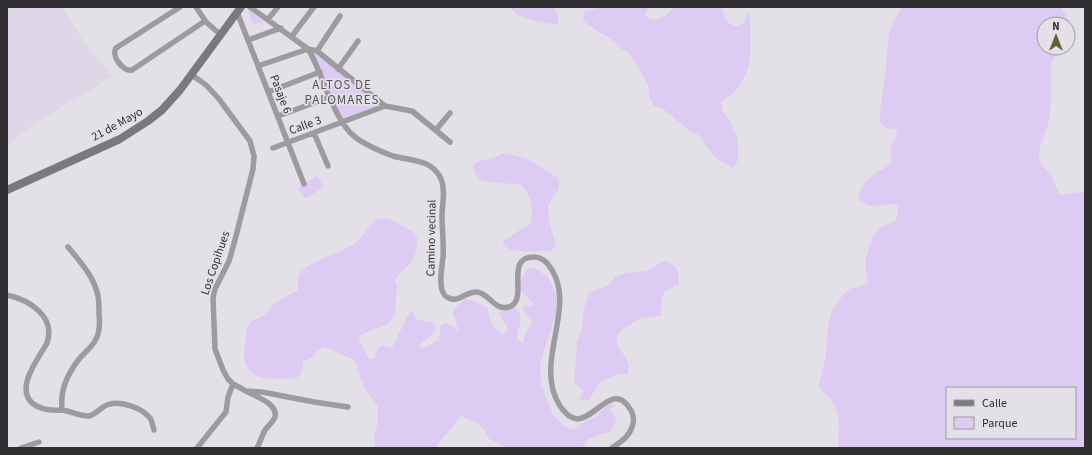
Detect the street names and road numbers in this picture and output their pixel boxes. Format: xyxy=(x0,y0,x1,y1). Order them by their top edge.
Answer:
street label: Pasaje 6 xyxy=(265,72,296,116)
street label: 21 de Mayo xyxy=(89,103,146,145)
street label: Calle 3 xyxy=(287,112,324,139)
street label: Camino vecinal xyxy=(422,199,441,277)
street label: Los Copihues xyxy=(197,229,234,297)

